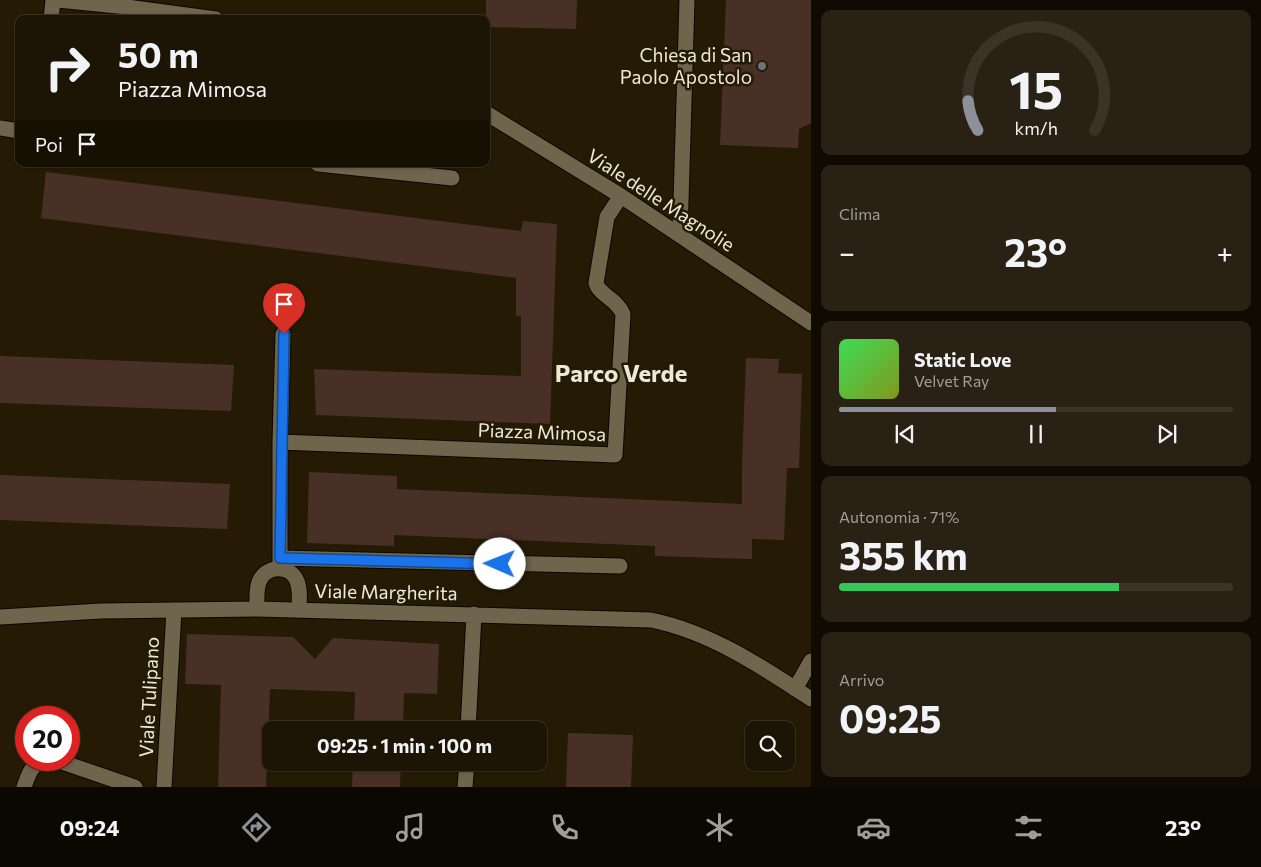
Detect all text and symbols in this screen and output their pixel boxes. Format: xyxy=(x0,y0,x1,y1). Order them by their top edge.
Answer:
text: 50 m xyxy=(118,32,199,75)
icon: right xyxy=(35,35,100,100)
place label: Chiesa di San Paolo Apostolo xyxy=(620,43,752,88)
text: 15 xyxy=(1009,56,1063,120)
marker: Chiesa di San Paolo Apostolo xyxy=(756,60,768,72)
text: Piazza Mimosa xyxy=(118,75,267,102)
text: km/h xyxy=(1014,117,1058,139)
icon: arrive xyxy=(73,130,101,158)
text: Poi xyxy=(35,133,63,156)
street label: Viale delle Magnolie xyxy=(583,143,739,256)
text: Clima xyxy=(839,204,880,223)
text: 23° xyxy=(1004,228,1067,275)
text: − xyxy=(839,235,855,269)
text: + xyxy=(1217,235,1233,269)
pin xyxy=(263,283,305,334)
icon: arrive xyxy=(270,290,298,318)
text: Static Love xyxy=(914,348,1011,371)
district label: Parco Verde xyxy=(555,358,687,387)
text: Velvet Ray xyxy=(914,371,989,390)
street label: Piazza Mimosa xyxy=(477,418,607,445)
icon: previous xyxy=(891,420,919,448)
icon: pause xyxy=(1022,420,1050,448)
icon: next xyxy=(1153,420,1181,448)
text: Autonomia · 71% xyxy=(839,507,959,526)
text: 355 km xyxy=(839,531,968,578)
position arrow xyxy=(473,537,525,589)
street label: Viale Margherita xyxy=(314,579,458,604)
street label: Viale Tulipano xyxy=(134,636,163,758)
text: Arrivo xyxy=(839,670,884,689)
text: 09:25 xyxy=(839,694,942,741)
speed limit sign: 20 xyxy=(15,706,80,771)
map controls xyxy=(745,721,795,771)
button: search xyxy=(745,721,795,771)
text: 09:25 · 1 min · 100 m xyxy=(317,734,492,757)
icon: directions xyxy=(239,810,274,845)
icon: music xyxy=(393,810,428,845)
icon: phone xyxy=(547,810,582,845)
icon: climate xyxy=(702,810,737,845)
icon: car xyxy=(856,810,891,845)
icon: filters xyxy=(1011,810,1046,845)
text: 09:24 xyxy=(60,814,119,841)
text: 23° xyxy=(1165,814,1201,841)

